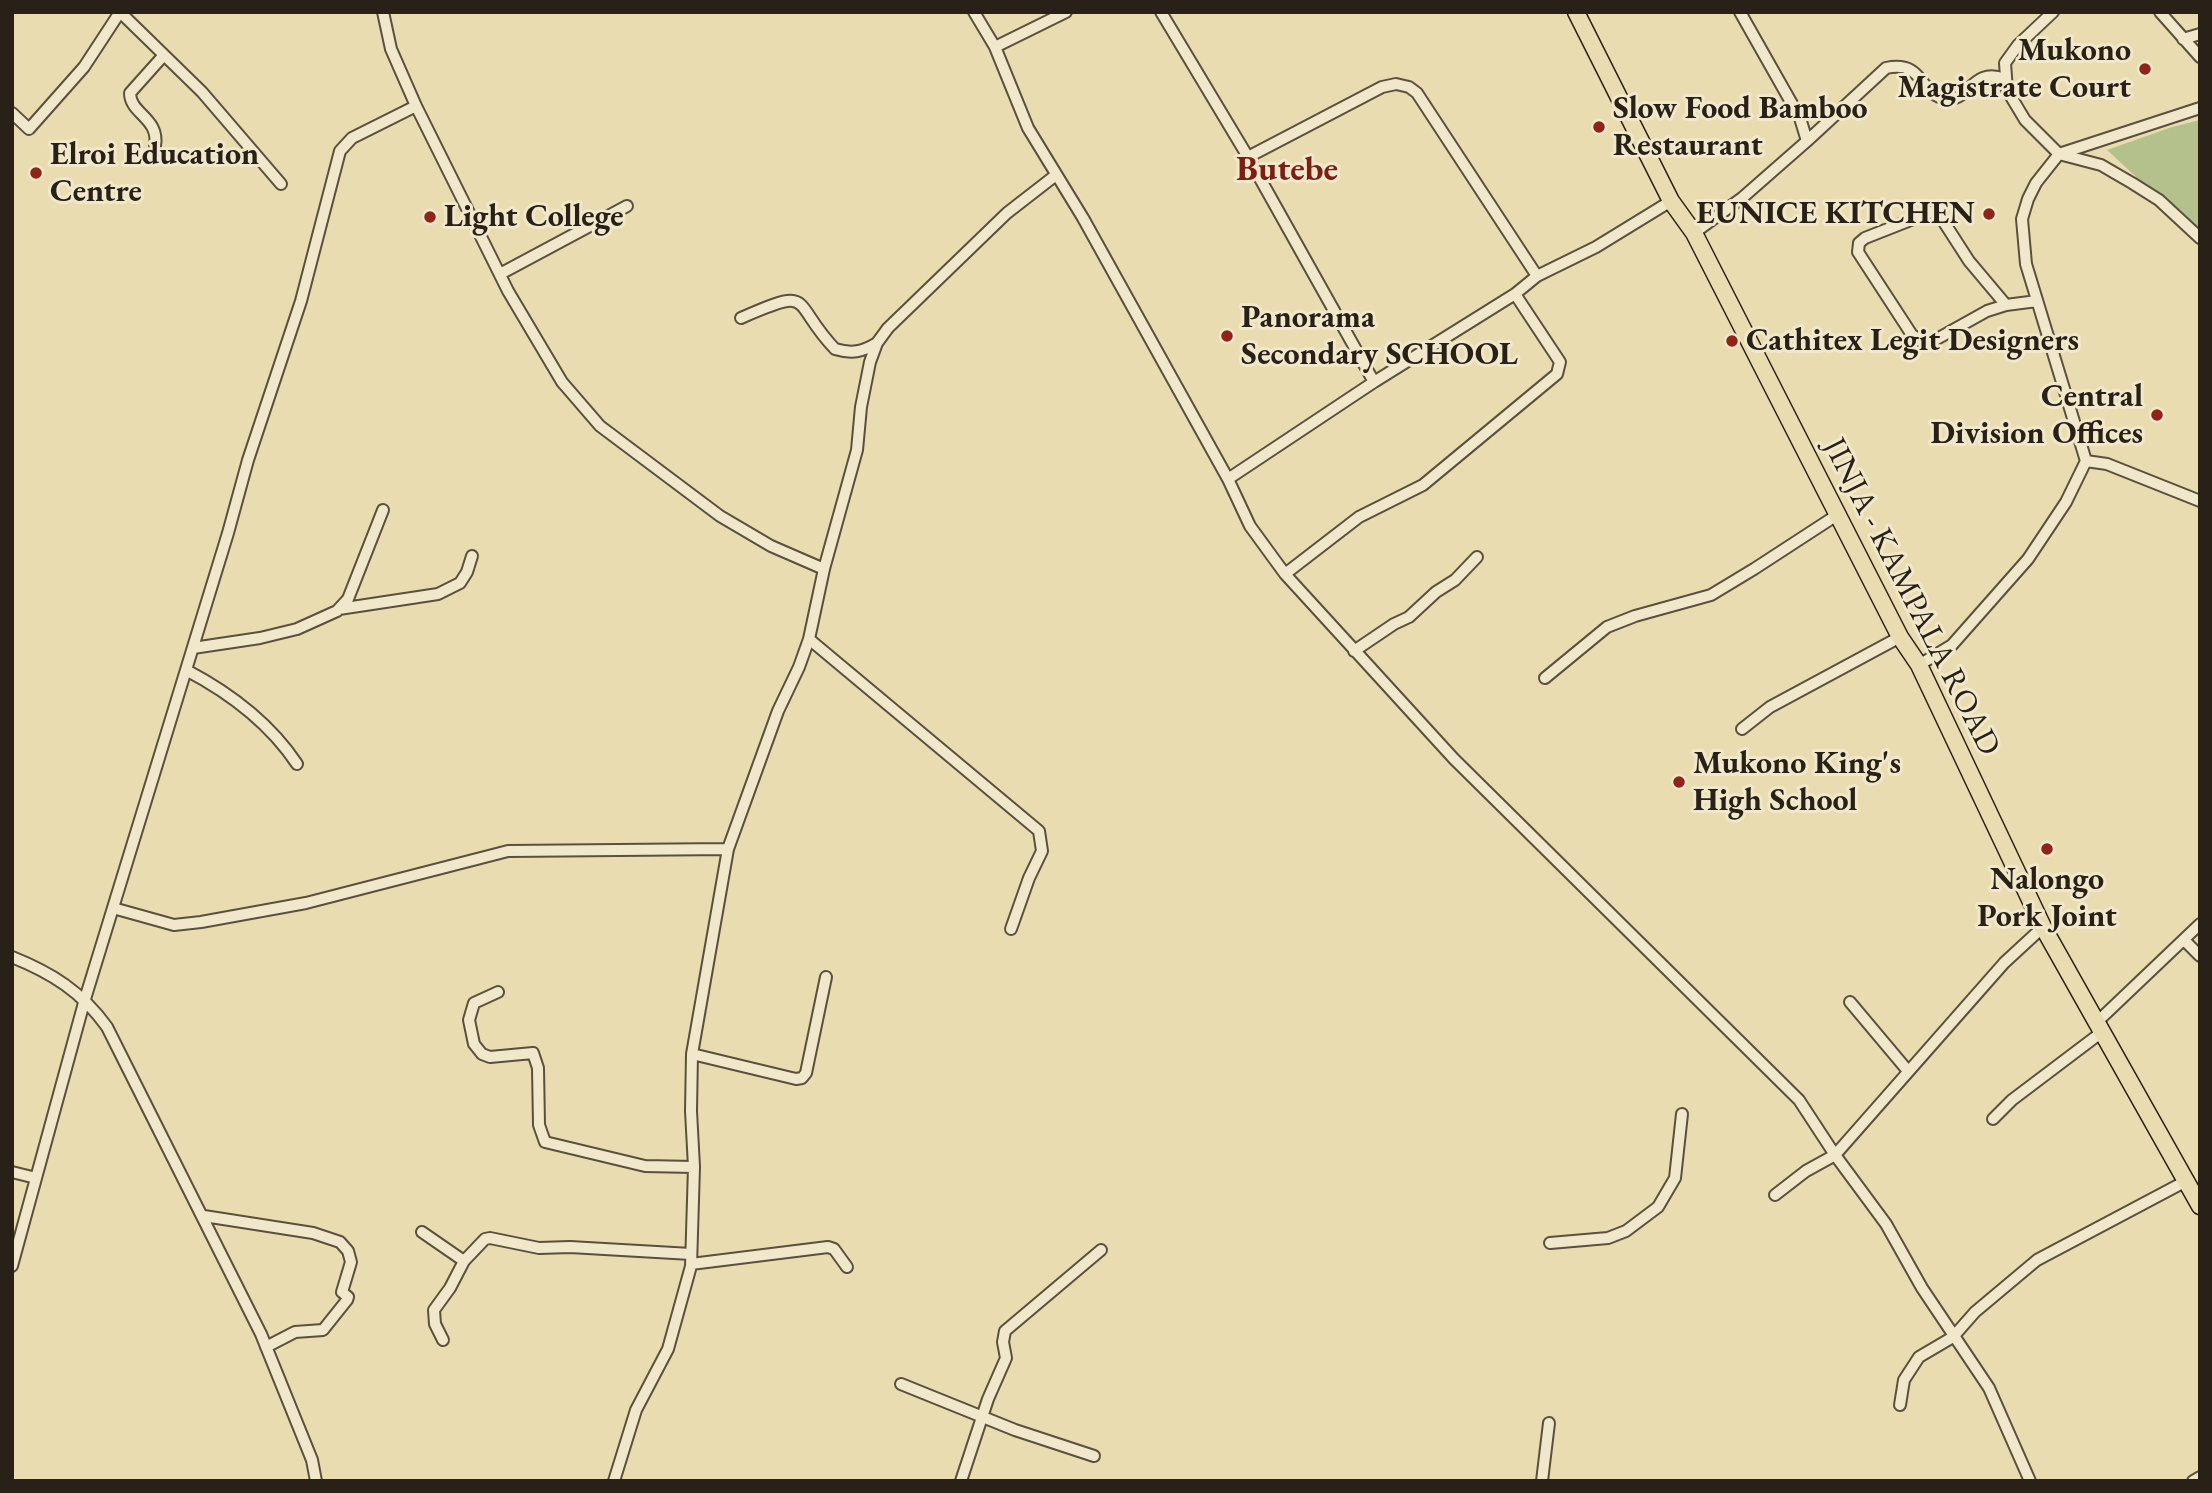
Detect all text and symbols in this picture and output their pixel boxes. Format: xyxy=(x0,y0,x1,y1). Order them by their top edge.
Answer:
place label: Mukono Magistrate Court xyxy=(1897,32,2131,107)
marker: Mukono Magistrate Court xyxy=(2137,61,2153,77)
place label: Slow Food Bamboo Restaurant xyxy=(1613,90,1868,165)
marker: Slow Food Bamboo Restaurant xyxy=(1591,119,1607,135)
place label: Elroi Education Centre xyxy=(50,136,259,211)
district label: Butebe xyxy=(1236,149,1338,191)
marker: Elroi Education Centre xyxy=(28,165,44,181)
place label: EUNICE KITCHEN xyxy=(1696,195,1975,233)
place label: Light College xyxy=(444,198,624,236)
marker: EUNICE KITCHEN xyxy=(1981,206,1997,222)
marker: Light College xyxy=(422,209,438,225)
place label: Panorama Secondary SCHOOL xyxy=(1241,299,1518,374)
place label: Cathitex Legit Designers xyxy=(1746,322,2079,360)
marker: Panorama Secondary SCHOOL xyxy=(1219,328,1235,344)
marker: Cathitex Legit Designers xyxy=(1724,333,1740,349)
place label: Central Division Offices xyxy=(1931,378,2143,453)
marker: Central Division Offices xyxy=(2149,407,2165,423)
street label: JINJA - KAMPALA ROAD xyxy=(1814,432,2008,762)
place label: Mukono King's High School xyxy=(1693,745,1901,820)
marker: Mukono King's High School xyxy=(1671,774,1687,790)
marker: Nalongo Pork Joint xyxy=(2039,841,2055,857)
place label: Nalongo Pork Joint xyxy=(1977,861,2117,936)

